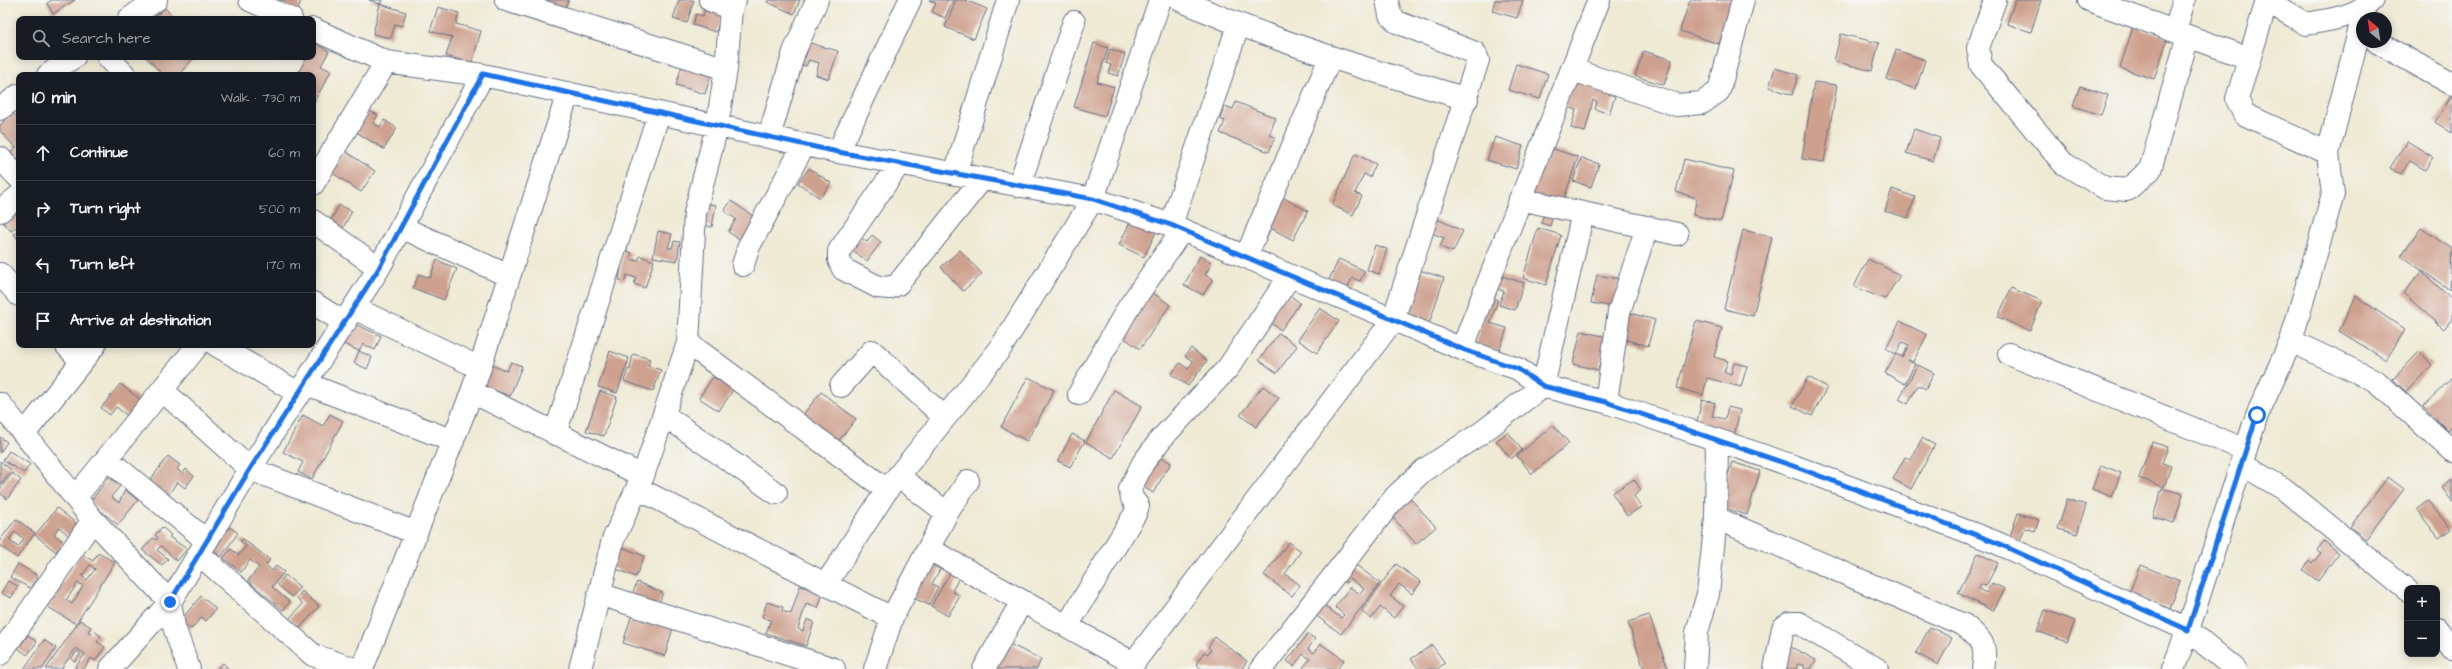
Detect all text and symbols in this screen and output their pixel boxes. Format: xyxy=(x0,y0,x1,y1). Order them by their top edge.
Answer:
north arrow xyxy=(2356,12,2392,48)
search box xyxy=(16,16,316,60)
icon: search xyxy=(30,27,52,49)
text: Search here xyxy=(62,28,151,49)
text: 10 min xyxy=(32,86,76,110)
text: Walk · 730 m xyxy=(221,89,300,107)
icon: ahead xyxy=(32,142,54,164)
text: Continue xyxy=(70,142,128,163)
text: 60 m xyxy=(268,144,300,162)
icon: right xyxy=(32,198,54,220)
text: Turn right xyxy=(70,198,141,219)
text: 500 m xyxy=(259,200,300,218)
icon: left xyxy=(32,254,54,276)
text: Turn left xyxy=(70,254,134,275)
text: 170 m xyxy=(267,256,300,274)
icon: arrive xyxy=(32,310,54,332)
text: Arrive at destination xyxy=(70,310,211,331)
route start xyxy=(2248,406,2266,424)
map controls xyxy=(2404,585,2440,657)
button: + xyxy=(2404,585,2440,621)
route end xyxy=(161,593,179,611)
button: − xyxy=(2404,621,2440,657)

